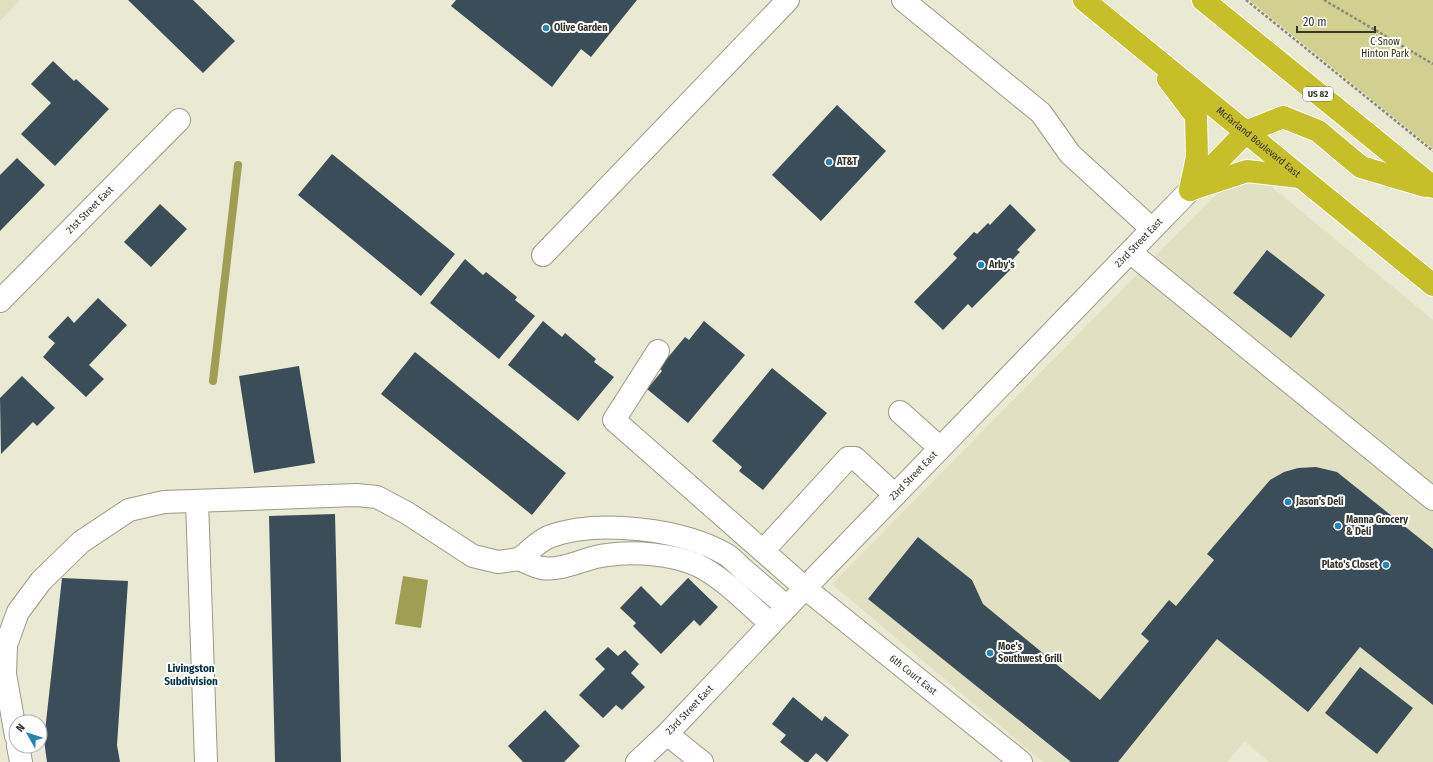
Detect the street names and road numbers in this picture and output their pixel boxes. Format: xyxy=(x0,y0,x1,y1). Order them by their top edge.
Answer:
road number: US 82 xyxy=(1303,87,1333,101)
street label: McFarland Boulevard East xyxy=(1214,105,1303,181)
street label: 21st Street East xyxy=(64,183,117,236)
street label: 23rd Street East xyxy=(1112,215,1166,270)
street label: 23rd Street East xyxy=(887,448,941,503)
street label: 6th Court East xyxy=(887,652,940,698)
street label: 23rd Street East xyxy=(663,682,716,737)

